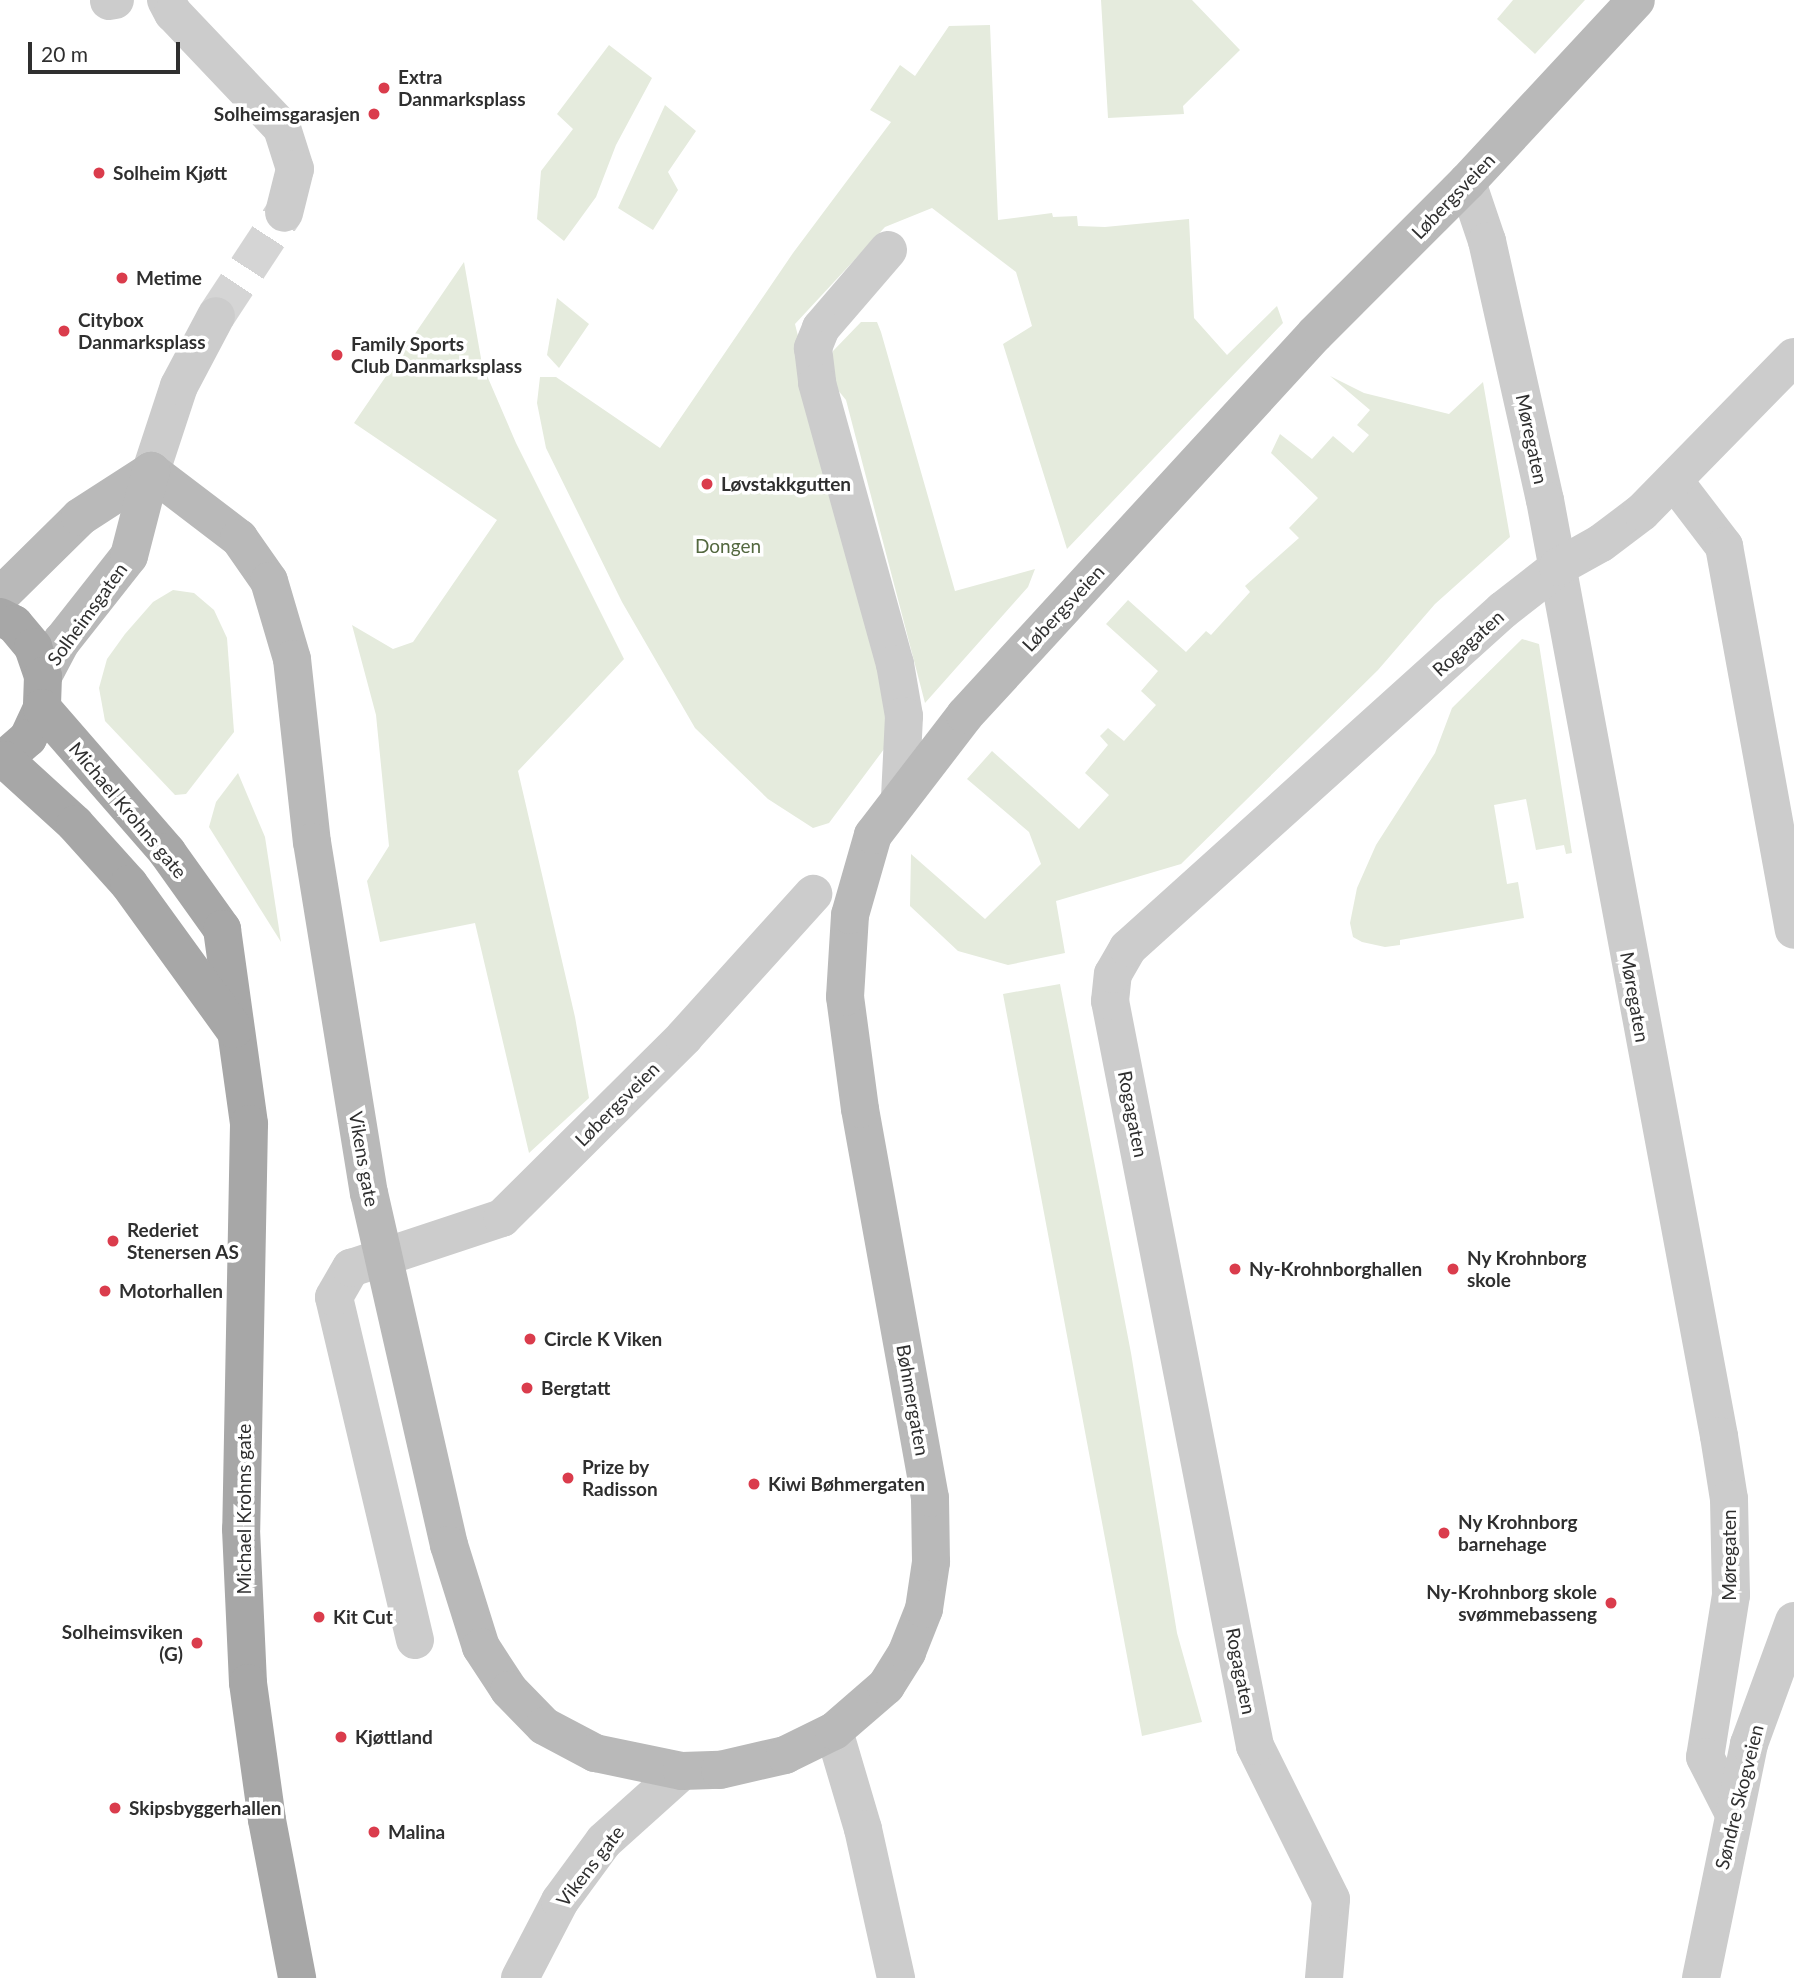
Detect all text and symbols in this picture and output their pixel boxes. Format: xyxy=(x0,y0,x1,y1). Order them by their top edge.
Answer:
scale bar xyxy=(32,28,184,72)
text: 20 m xyxy=(41,41,88,66)
place label: Extra Danmarksplass xyxy=(398,66,526,110)
marker: Extra Danmarksplass xyxy=(376,80,392,96)
place label: Solheimsgarasjen xyxy=(214,103,360,125)
marker: Solheimsgarasjen xyxy=(366,106,382,122)
street label: Løbergsveien xyxy=(1407,149,1499,243)
place label: Solheim Kjøtt xyxy=(113,162,227,184)
marker: Solheim Kjøtt xyxy=(91,165,107,181)
place label: Metime xyxy=(136,267,202,289)
marker: Metime xyxy=(114,270,130,286)
place label: Citybox Danmarksplass xyxy=(78,309,206,353)
marker: Citybox Danmarksplass xyxy=(56,323,72,339)
place label: Family Sports Club Danmarksplass xyxy=(351,333,522,377)
marker: Family Sports Club Danmarksplass xyxy=(329,347,345,363)
street label: Møregaten xyxy=(1511,392,1553,486)
place label: Løvstakkgutten xyxy=(721,473,851,495)
marker: Løvstakkgutten xyxy=(699,476,715,492)
park label: Dongen xyxy=(695,535,761,557)
street label: Solheimsgaten xyxy=(42,558,132,670)
street label: Løbergsveien xyxy=(1017,560,1109,656)
street label: Rogagaten xyxy=(1428,605,1508,681)
street label: Michael Krohns gate xyxy=(64,737,192,883)
street label: Møregaten xyxy=(1616,950,1654,1044)
street label: Løbergsveien xyxy=(570,1057,664,1151)
street label: Rogagaten xyxy=(1113,1069,1153,1159)
street label: Vikens gate xyxy=(344,1110,384,1208)
place label: Rederiet Stenersen AS xyxy=(127,1219,240,1263)
marker: Rederiet Stenersen AS xyxy=(105,1233,121,1249)
place label: Ny Krohnborg skole xyxy=(1467,1247,1587,1291)
place label: Ny-Krohnborghallen xyxy=(1249,1258,1422,1280)
marker: Ny-Krohnborghallen xyxy=(1227,1261,1243,1277)
marker: Ny Krohnborg skole xyxy=(1445,1261,1461,1277)
place label: Motorhallen xyxy=(119,1280,223,1302)
marker: Motorhallen xyxy=(97,1283,113,1299)
place label: Circle K Viken xyxy=(544,1328,663,1350)
marker: Circle K Viken xyxy=(522,1331,538,1347)
street label: Bøhmergaten xyxy=(892,1343,934,1457)
place label: Bergtatt xyxy=(541,1377,610,1399)
marker: Bergtatt xyxy=(519,1380,535,1396)
street label: Michael Krohns gate xyxy=(233,1424,255,1594)
place label: Prize by Radisson xyxy=(582,1456,658,1500)
marker: Prize by Radisson xyxy=(560,1470,576,1486)
place label: Kiwi Bøhmergaten xyxy=(768,1473,925,1495)
marker: Kiwi Bøhmergaten xyxy=(746,1476,762,1492)
street label: Møregaten xyxy=(1718,1509,1740,1601)
place label: Ny Krohnborg barnehage xyxy=(1458,1511,1578,1555)
marker: Ny Krohnborg barnehage xyxy=(1436,1525,1452,1541)
place label: Ny-Krohnborg skole svømmebasseng xyxy=(1426,1581,1597,1625)
marker: Ny-Krohnborg skole svømmebasseng xyxy=(1603,1595,1619,1611)
place label: Kit Cut xyxy=(333,1606,393,1628)
marker: Kit Cut xyxy=(311,1609,327,1625)
place label: Solheimsviken (G) xyxy=(62,1621,183,1665)
street label: Rogagaten xyxy=(1221,1626,1261,1716)
marker: Solheimsviken (G) xyxy=(189,1635,205,1651)
street label: Søndre Skogveien xyxy=(1710,1722,1768,1872)
place label: Kjøttland xyxy=(355,1726,433,1748)
marker: Kjøttland xyxy=(333,1729,349,1745)
place label: Skipsbyggerhallen xyxy=(129,1797,281,1819)
marker: Skipsbyggerhallen xyxy=(107,1800,123,1816)
place label: Malina xyxy=(388,1821,445,1843)
street label: Vikens gate xyxy=(551,1821,629,1911)
marker: Malina xyxy=(366,1824,382,1840)

